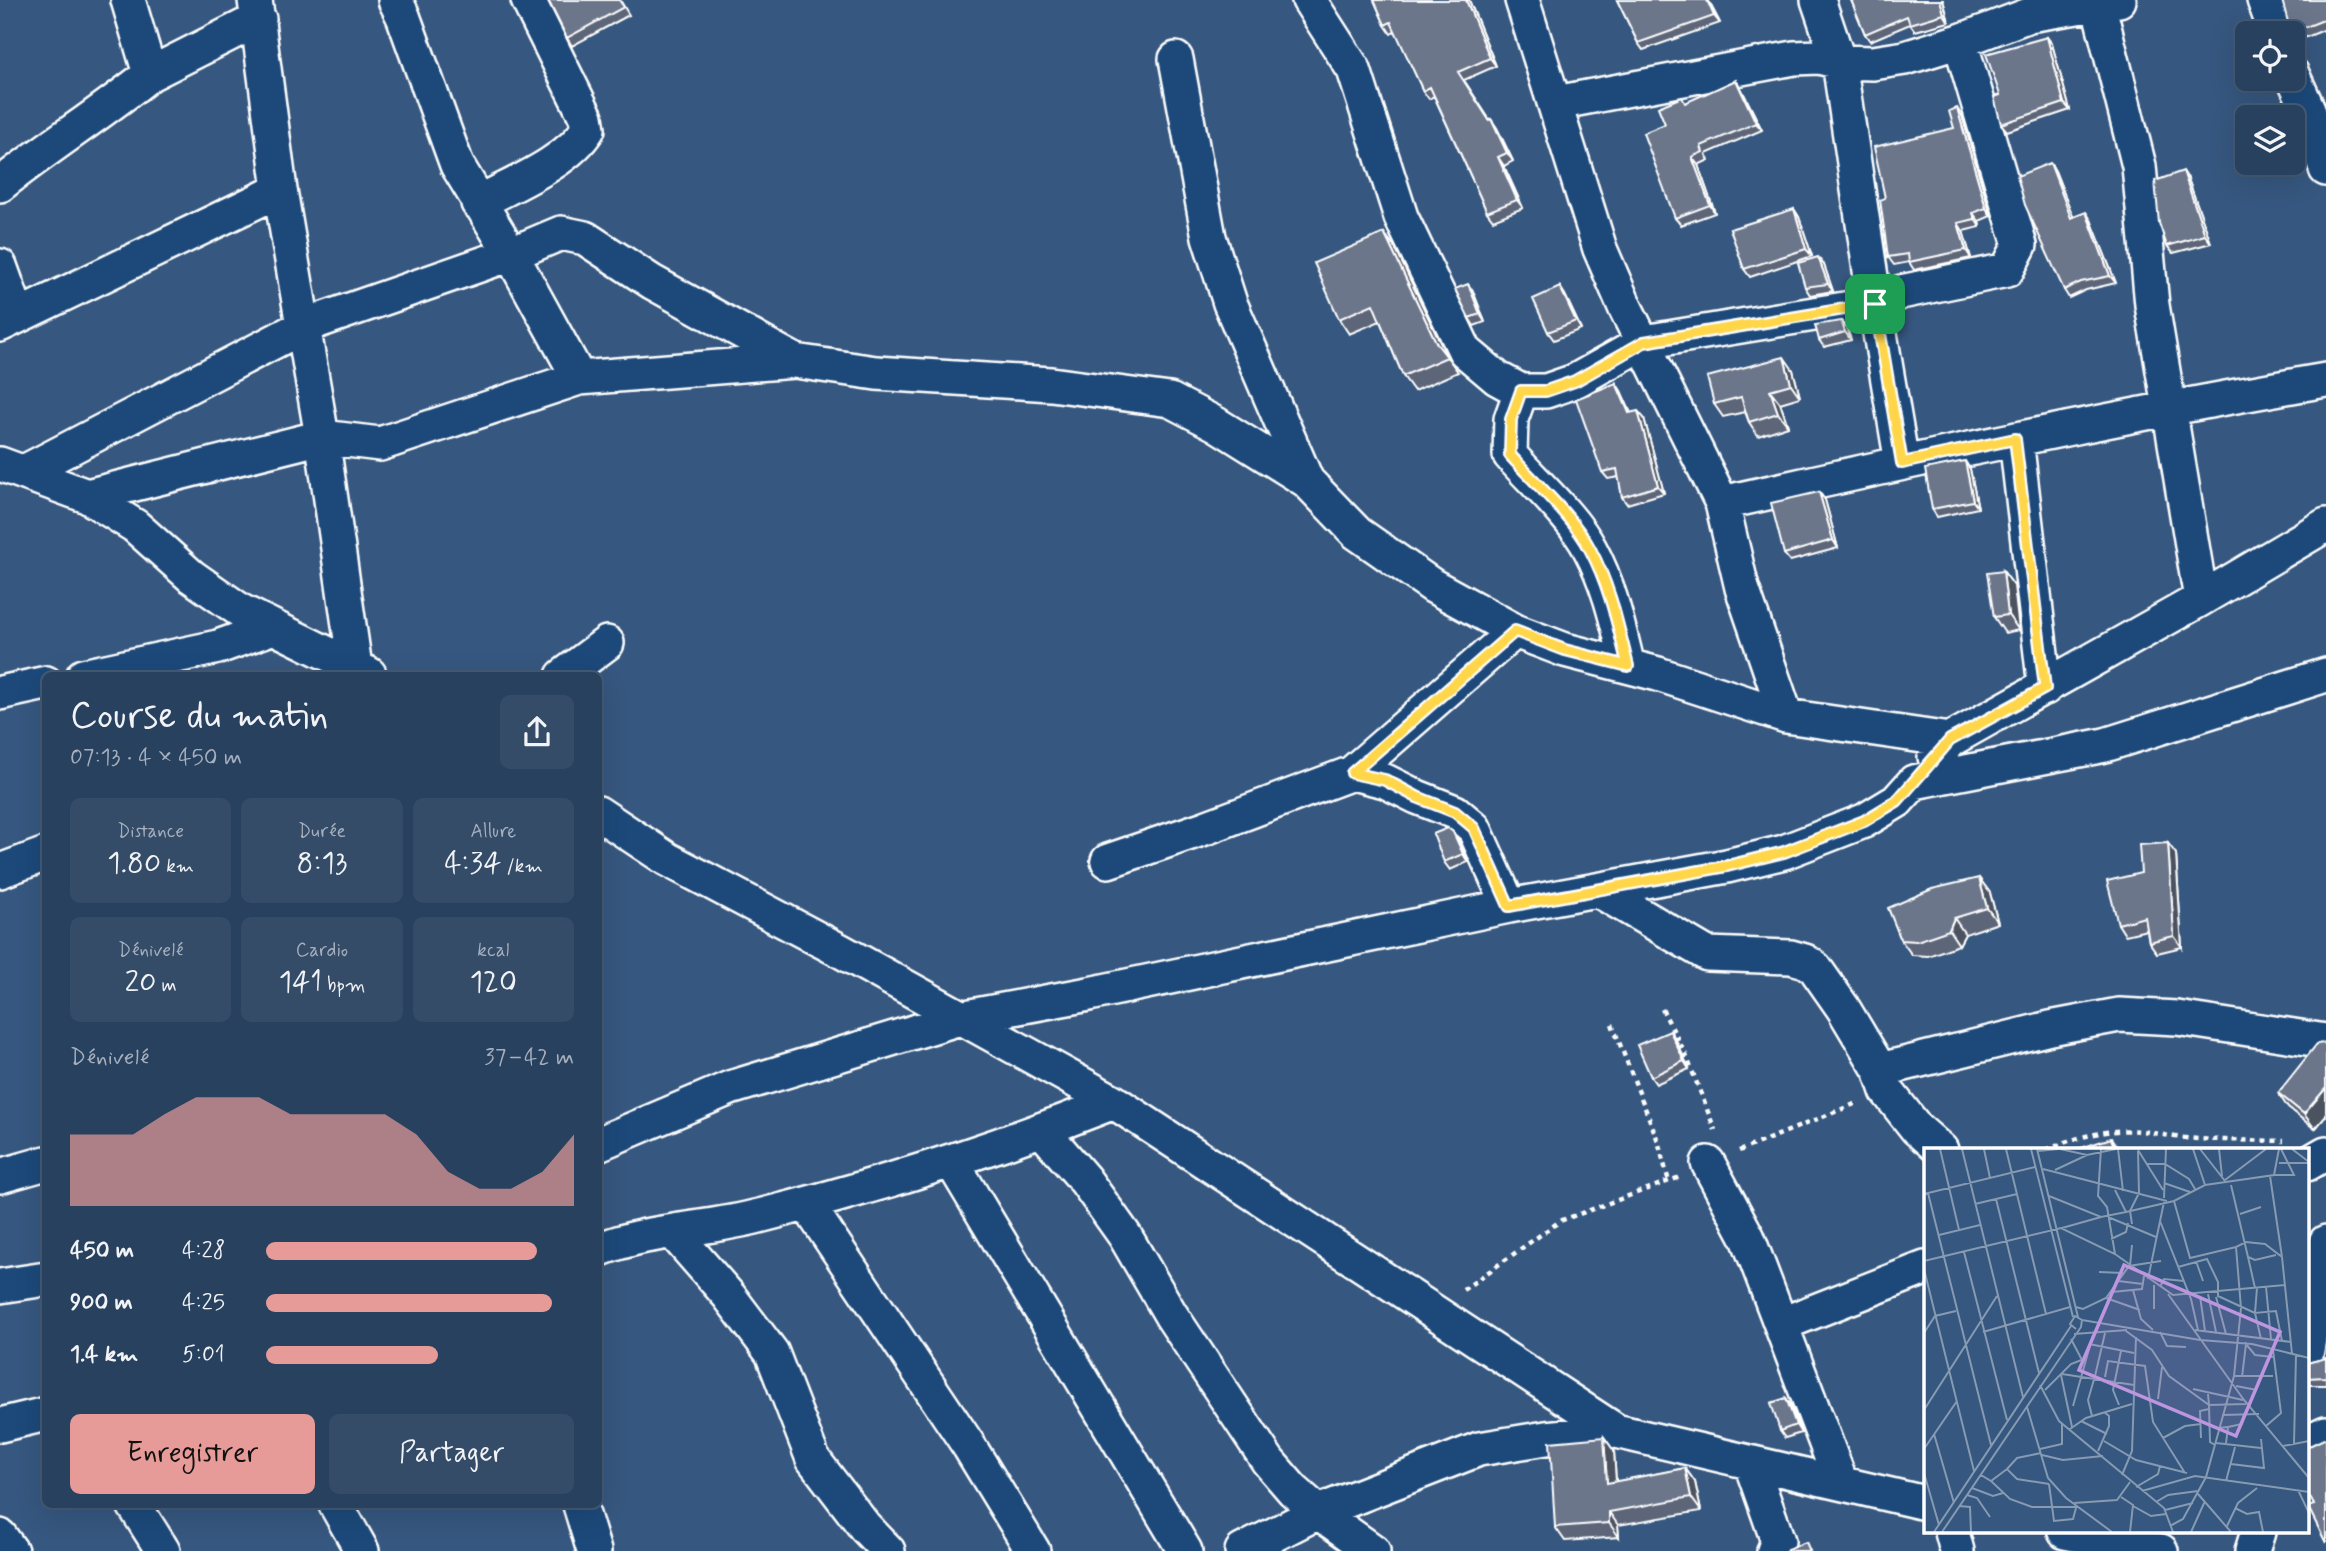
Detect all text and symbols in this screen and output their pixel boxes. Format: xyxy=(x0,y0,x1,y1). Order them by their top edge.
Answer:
map controls xyxy=(2235,21,2305,175)
button: locate xyxy=(2235,21,2305,91)
button: layers xyxy=(2235,105,2305,175)
pin xyxy=(1845,274,1905,334)
icon: arrive xyxy=(1856,285,1894,323)
text: Course du matin xyxy=(70,692,328,741)
button: share xyxy=(500,695,574,769)
text: 07:13 · 4 × 450 m xyxy=(70,743,242,773)
text: Distance xyxy=(117,819,184,844)
text: Durée xyxy=(298,819,346,844)
text: Allure xyxy=(471,819,516,844)
text: 1.80 xyxy=(107,844,161,883)
text: 8:13 xyxy=(296,844,348,883)
text: 4:34 xyxy=(444,844,501,883)
text: km xyxy=(161,854,194,879)
text: /km xyxy=(501,854,543,879)
text: Dénivelé xyxy=(118,938,183,963)
text: Cardio xyxy=(296,938,348,963)
text: kcal xyxy=(477,938,509,963)
text: 20 xyxy=(125,963,156,1002)
text: 141 xyxy=(279,963,322,1002)
text: 120 xyxy=(470,963,517,1002)
text: m xyxy=(156,973,177,998)
text: bpm xyxy=(322,973,365,998)
text: Dénivelé xyxy=(70,1043,149,1073)
text: 37–42 m xyxy=(484,1043,574,1073)
inset map xyxy=(1924,1148,2308,1534)
text: 450 m xyxy=(70,1236,134,1266)
text: 4:28 xyxy=(182,1236,225,1266)
text: 900 m xyxy=(70,1288,133,1318)
text: 4:25 xyxy=(182,1288,225,1318)
text: 1.4 km xyxy=(70,1340,138,1370)
text: 5:01 xyxy=(182,1340,225,1370)
button: Enregistrer xyxy=(70,1414,315,1494)
button: Partager xyxy=(329,1414,574,1494)

